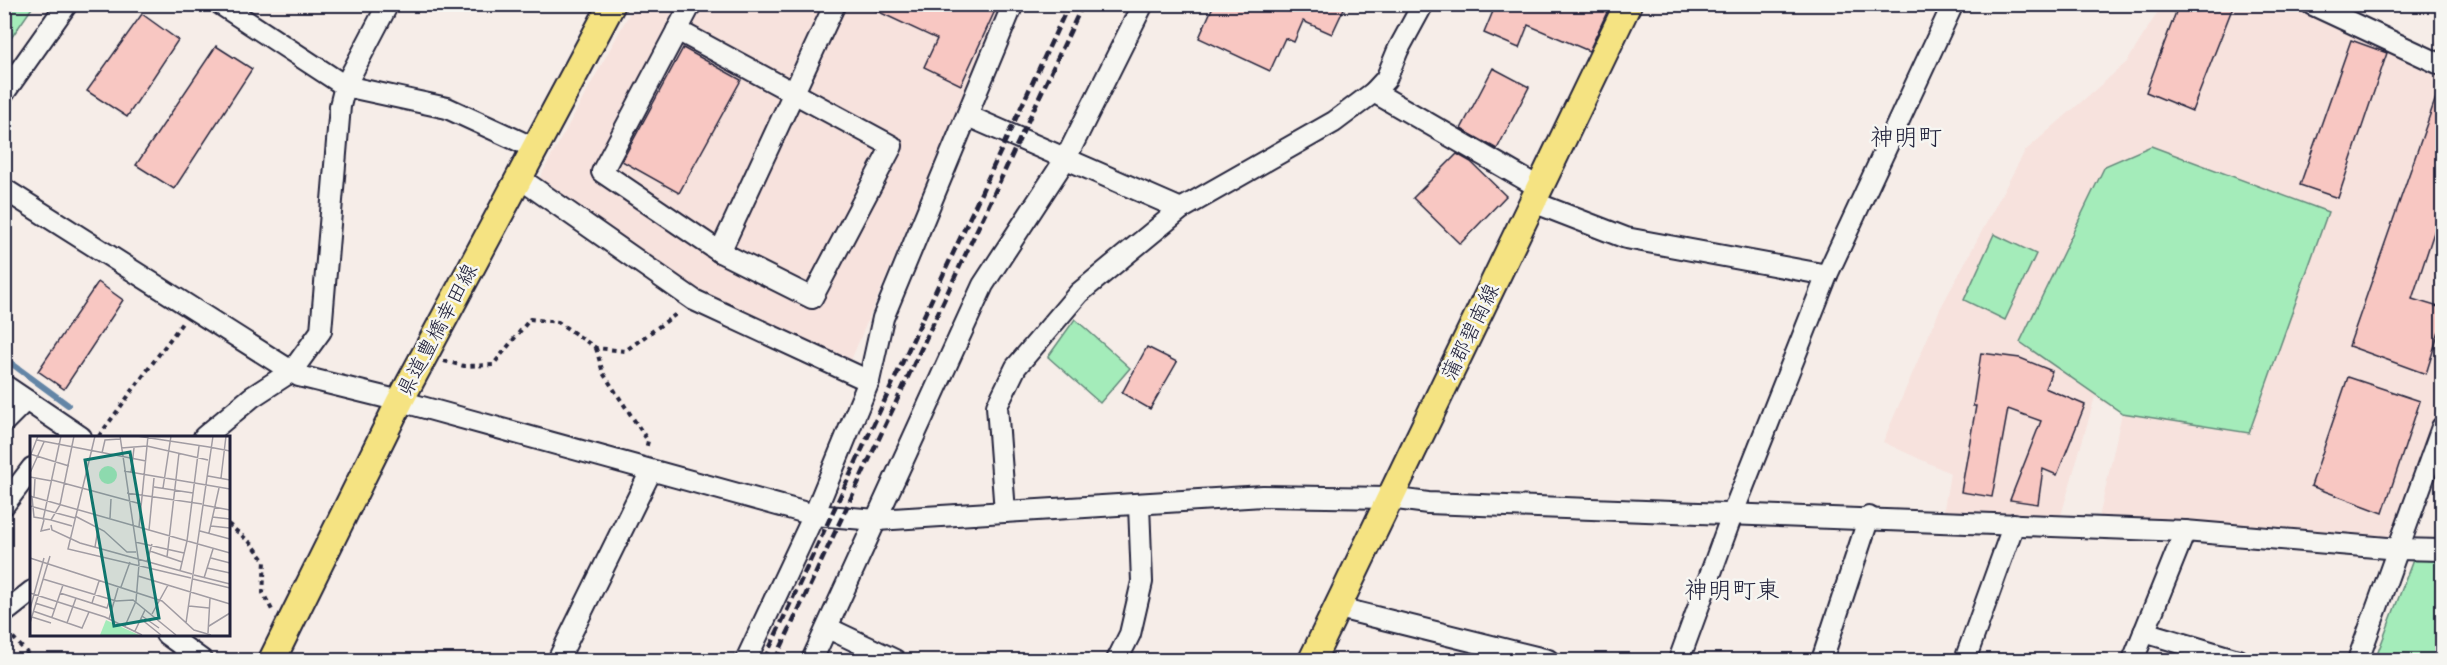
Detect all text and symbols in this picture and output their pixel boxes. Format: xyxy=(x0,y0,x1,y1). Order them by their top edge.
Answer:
district label: 神明町 xyxy=(1870,121,1942,153)
street label: 県道豊橋幸田線 xyxy=(390,259,484,401)
street label: 蒲郡碧南線 xyxy=(1434,279,1506,385)
inset map xyxy=(30,436,230,635)
district label: 神明町東 xyxy=(1684,574,1780,606)

